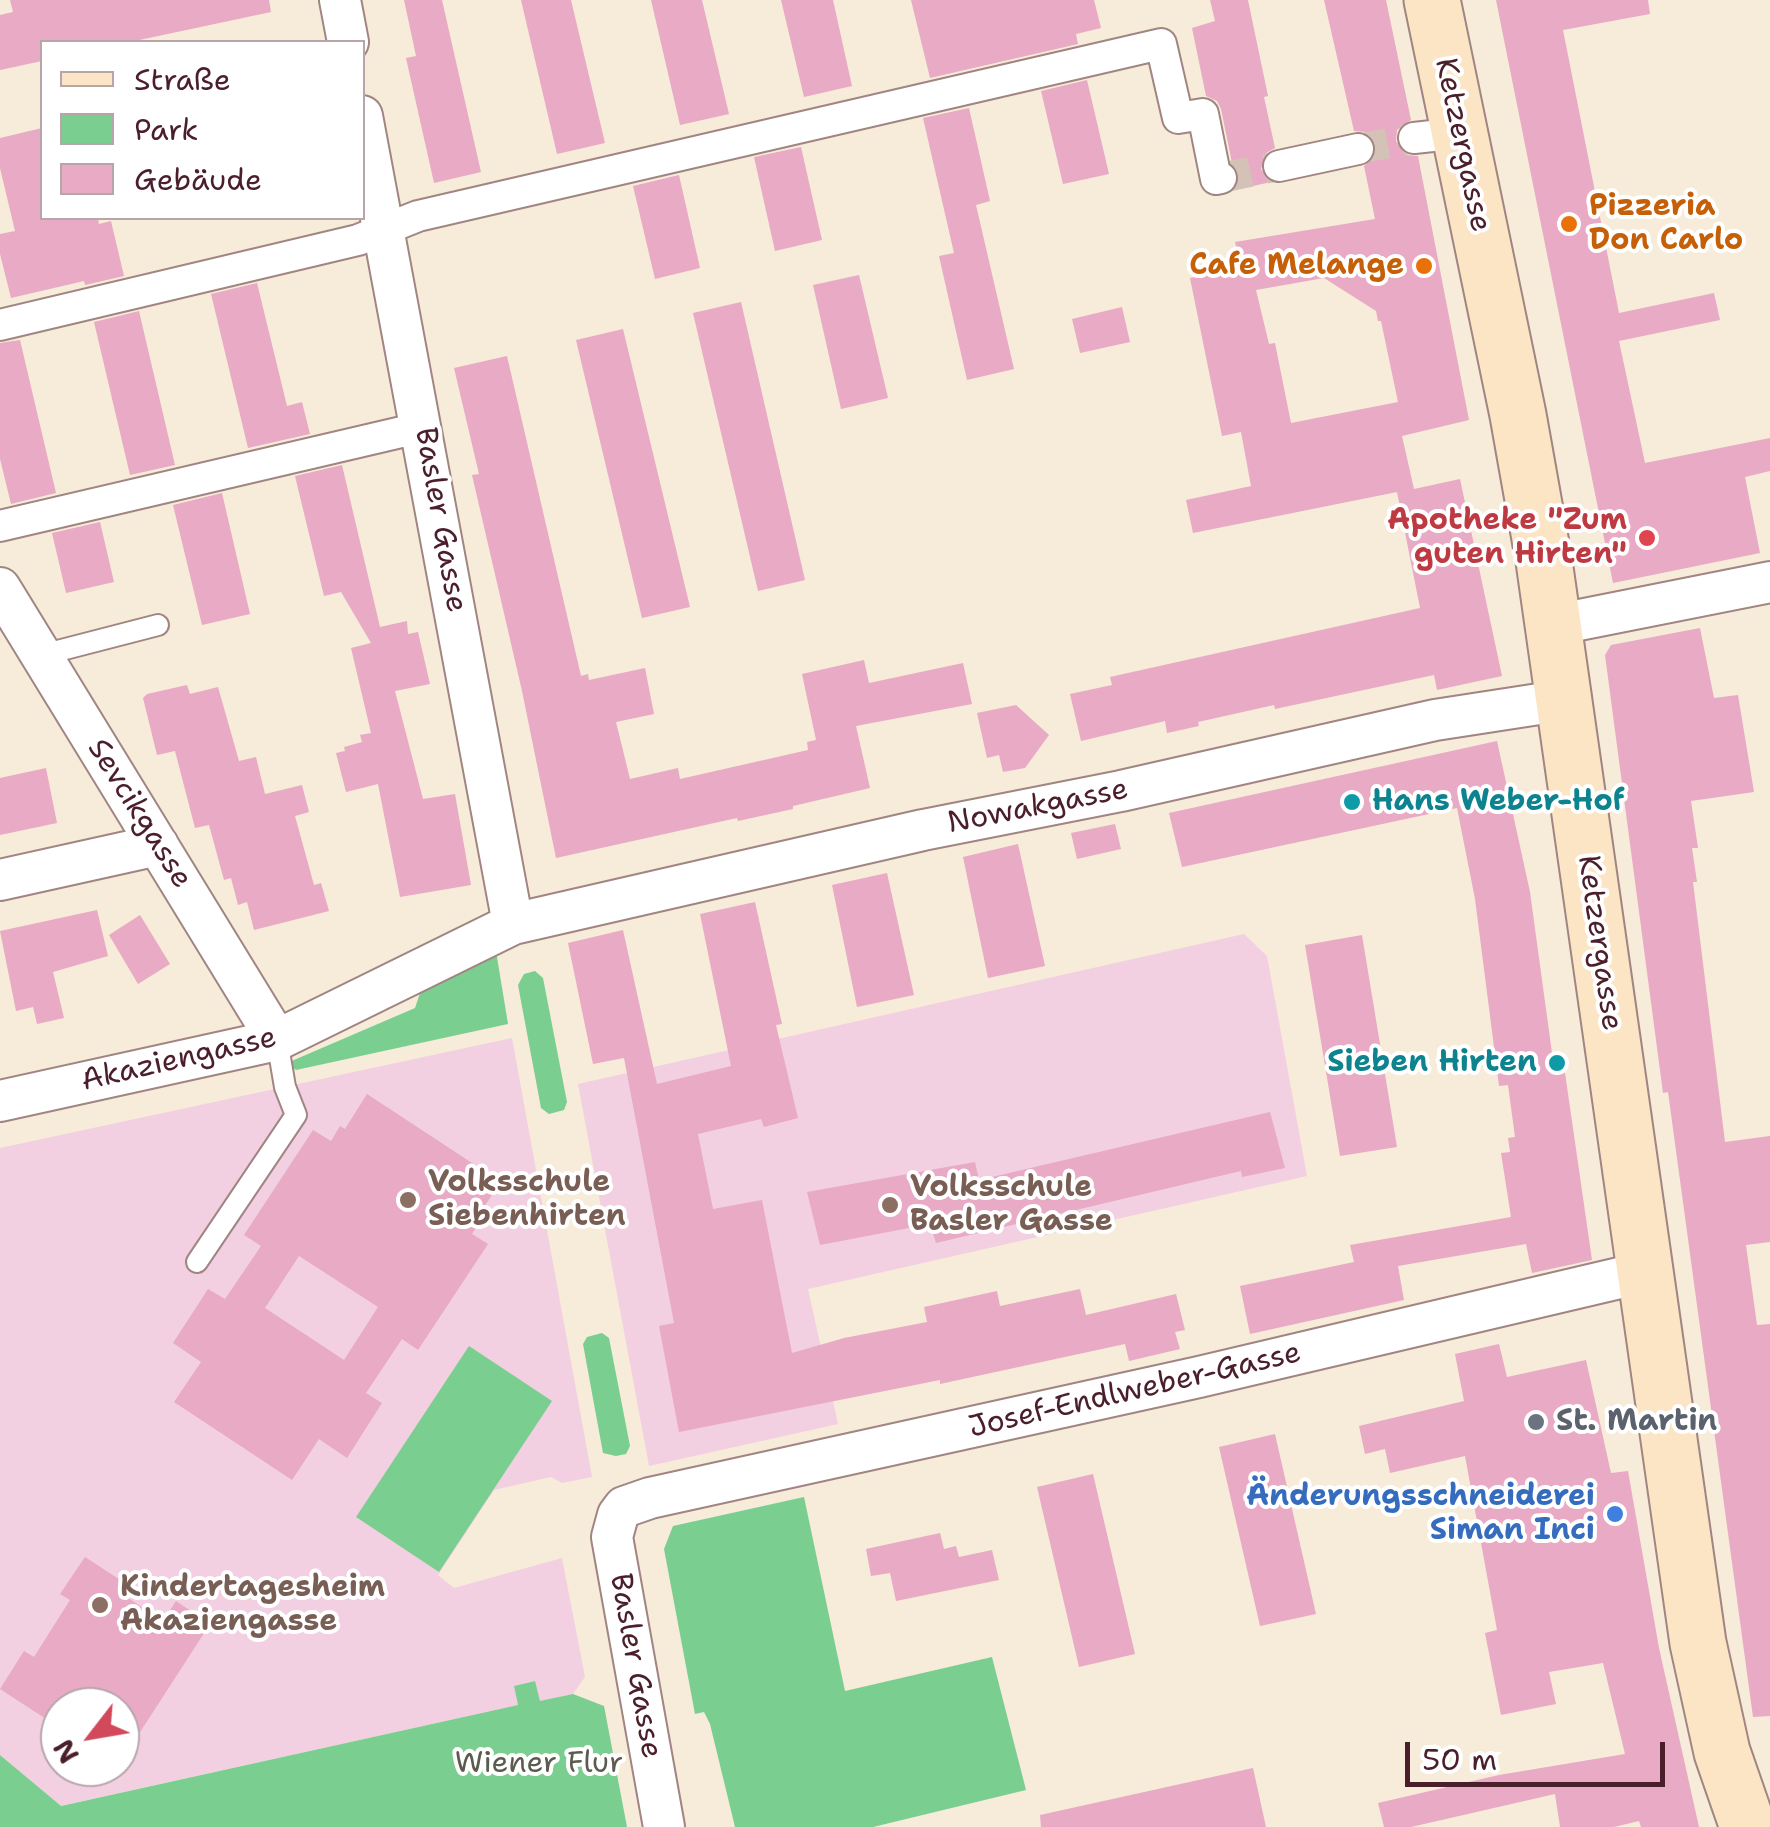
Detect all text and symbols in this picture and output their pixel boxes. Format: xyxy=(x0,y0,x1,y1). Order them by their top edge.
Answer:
legend xyxy=(40,40,365,220)
street label: Ketzergasse xyxy=(1426,55,1498,235)
text: Straße xyxy=(134,59,231,100)
text: Park xyxy=(134,109,198,150)
text: Gebäude xyxy=(134,159,262,200)
place label: Pizzeria Don Carlo xyxy=(1589,189,1743,260)
marker: Pizzeria Don Carlo xyxy=(1558,213,1580,235)
place label: Cafe Melange xyxy=(1189,248,1404,284)
marker: Cafe Melange xyxy=(1413,255,1435,277)
street label: Basler Gasse xyxy=(406,425,474,615)
place label: Apotheke "Zum guten Hirten" xyxy=(1387,503,1627,574)
marker: Apotheke "Zum guten Hirten" xyxy=(1636,527,1658,549)
street label: Sevcikgasse xyxy=(79,733,199,895)
street label: Nowakgasse xyxy=(945,772,1131,842)
place label: Hans Weber-Hof xyxy=(1372,784,1625,820)
marker: Hans Weber-Hof xyxy=(1341,791,1363,813)
street label: Ketzergasse xyxy=(1569,853,1629,1033)
street label: Akaziengasse xyxy=(78,1020,280,1100)
place label: Sieben Hirten xyxy=(1327,1045,1537,1081)
marker: Sieben Hirten xyxy=(1546,1052,1568,1074)
place label: Volksschule Siebenhirten xyxy=(428,1165,626,1236)
place label: Volksschule Basler Gasse xyxy=(910,1170,1113,1240)
marker: Volksschule Siebenhirten xyxy=(397,1189,419,1211)
marker: Volksschule Basler Gasse xyxy=(879,1194,901,1216)
street label: Josef-Endlweber-Gasse xyxy=(965,1335,1305,1447)
place label: St. Martin xyxy=(1556,1404,1717,1440)
marker: St. Martin xyxy=(1525,1411,1547,1433)
place label: Änderungsschneiderei Siman Inci xyxy=(1246,1479,1595,1550)
marker: Änderungsschneiderei Siman Inci xyxy=(1604,1503,1626,1525)
place label: Kindertagesheim Akaziengasse xyxy=(120,1570,385,1640)
street label: Basler Gasse xyxy=(601,1571,669,1761)
marker: Kindertagesheim Akaziengasse xyxy=(89,1594,111,1616)
north arrow xyxy=(40,1687,140,1787)
scale bar xyxy=(1410,1722,1670,1784)
text: N xyxy=(44,1732,88,1771)
text: 50 m xyxy=(1422,1739,1497,1780)
park label: Wiener Flur xyxy=(455,1746,623,1782)

